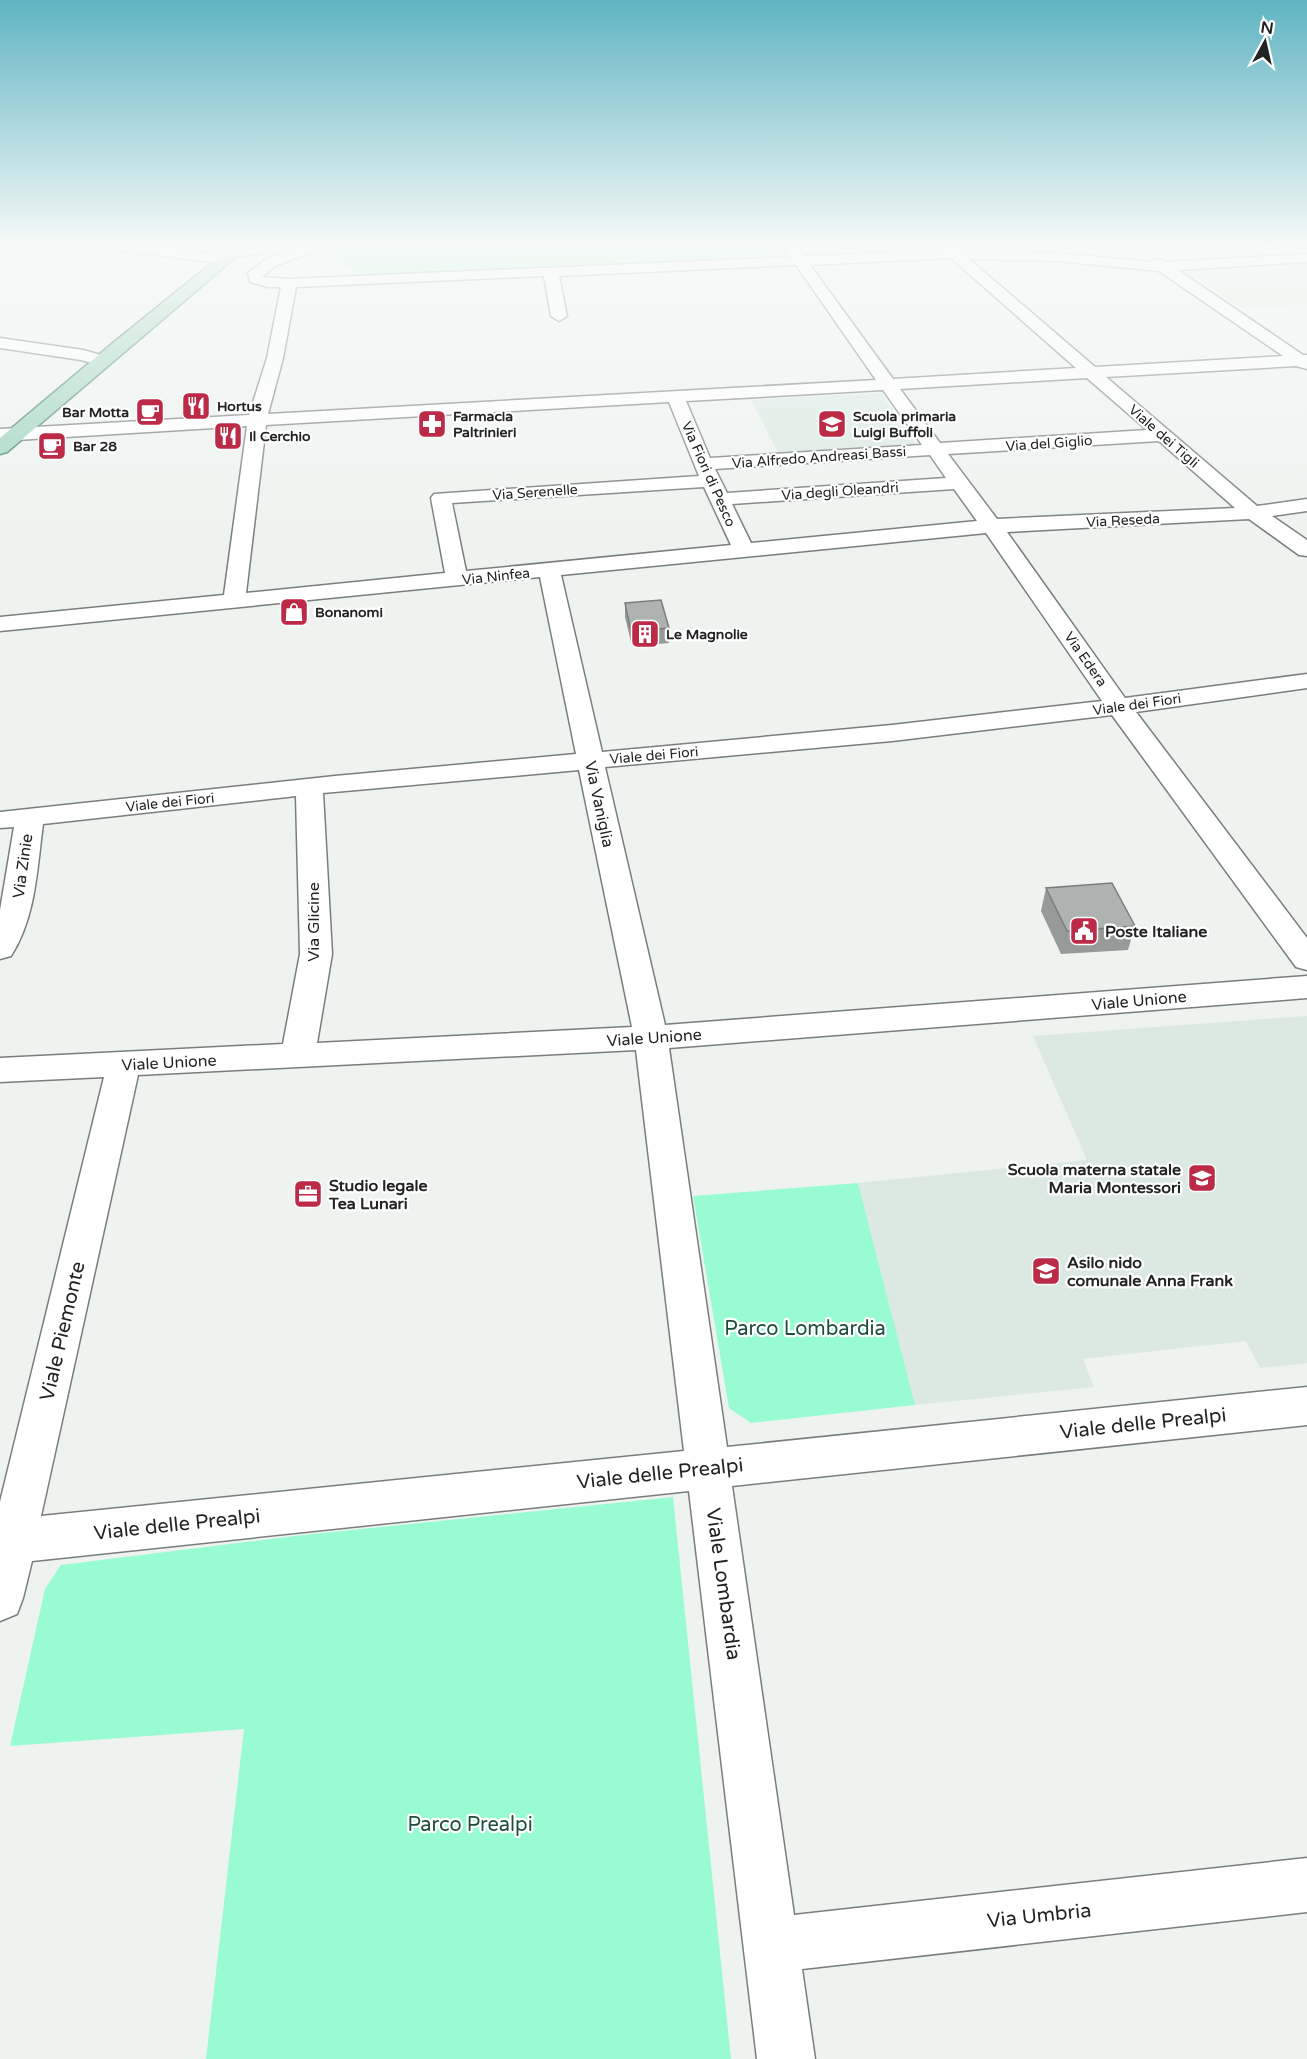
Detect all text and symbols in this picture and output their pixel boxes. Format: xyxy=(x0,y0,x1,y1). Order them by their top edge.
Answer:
north arrow xyxy=(1235,12,1295,72)
text: N xyxy=(1259,17,1275,39)
restaurant icon: Hortus xyxy=(180,390,212,422)
cafe icon: Bar Motta xyxy=(134,396,166,428)
place label: Hortus xyxy=(217,398,262,415)
street label: Viale dei Tigli xyxy=(1125,401,1202,472)
place label: Bar Motta xyxy=(62,404,129,421)
pharmacy icon: Farmacia Paltrinieri xyxy=(416,408,448,440)
place label: Farmacia Paltrinieri xyxy=(453,408,516,441)
school or university icon: Scuola primaria Luigi Buffoli xyxy=(816,408,848,440)
place label: Scuola primaria Luigi Buffoli xyxy=(853,408,956,441)
street label: Via Fiori di Pesco xyxy=(678,419,739,529)
restaurant icon: Il Cerchio xyxy=(212,420,244,452)
place label: Il Cerchio xyxy=(249,428,311,445)
cafe icon: Bar 28 xyxy=(36,430,68,462)
street label: Via del Giglio xyxy=(1005,432,1093,455)
place label: Bar 28 xyxy=(73,438,117,455)
street label: Via Alfredo Andreasi Bassi xyxy=(731,443,907,472)
street label: Via degli Oleandri xyxy=(781,479,899,504)
street label: Via Serenelle xyxy=(492,481,578,504)
street label: Via Reseda xyxy=(1086,510,1160,531)
street label: Via Ninfea xyxy=(461,564,531,589)
shop icon: Bonanomi xyxy=(278,596,310,628)
place label: Bonanomi xyxy=(315,604,383,621)
building icon: Le Magnolie xyxy=(629,618,661,650)
place label: Le Magnolie xyxy=(666,626,748,643)
street label: Via Edera xyxy=(1060,628,1111,690)
street label: Viale dei Fiori xyxy=(1092,690,1182,719)
street label: Viale dei Fiori xyxy=(609,743,699,768)
street label: Via Vaniglia xyxy=(580,759,618,849)
street label: Viale dei Fiori xyxy=(125,789,215,816)
street label: Via Zinie xyxy=(9,833,37,900)
street label: Via Glicine xyxy=(304,882,324,962)
public building icon: Poste Italiane xyxy=(1068,915,1100,947)
place label: Poste Italiane xyxy=(1105,922,1207,942)
street label: Viale Unione xyxy=(1091,987,1187,1015)
street label: Viale Unione xyxy=(606,1025,702,1051)
street label: Viale Unione xyxy=(121,1051,217,1075)
place label: Scuola materna statale Maria Montessori xyxy=(1008,1160,1181,1198)
school or university icon: Scuola materna statale Maria Montessori xyxy=(1186,1162,1218,1194)
place label: Studio legale Tea Lunari xyxy=(328,1176,428,1214)
office icon: Studio legale Tea Lunari xyxy=(292,1178,324,1210)
place label: Asilo nido comunale Anna Frank xyxy=(1067,1253,1233,1291)
school or university icon: Asilo nido comunale Anna Frank xyxy=(1030,1255,1062,1287)
street label: Viale Piemonte xyxy=(35,1259,91,1403)
park label: Parco Lombardia xyxy=(724,1317,886,1341)
street label: Viale delle Prealpi xyxy=(1059,1403,1228,1445)
street label: Viale delle Prealpi xyxy=(576,1453,745,1495)
street label: Viale delle Prealpi xyxy=(93,1504,262,1546)
street label: Viale Lombardia xyxy=(700,1506,746,1662)
park label: Parco Prealpi xyxy=(407,1813,533,1837)
street label: Via Umbria xyxy=(986,1899,1092,1933)

